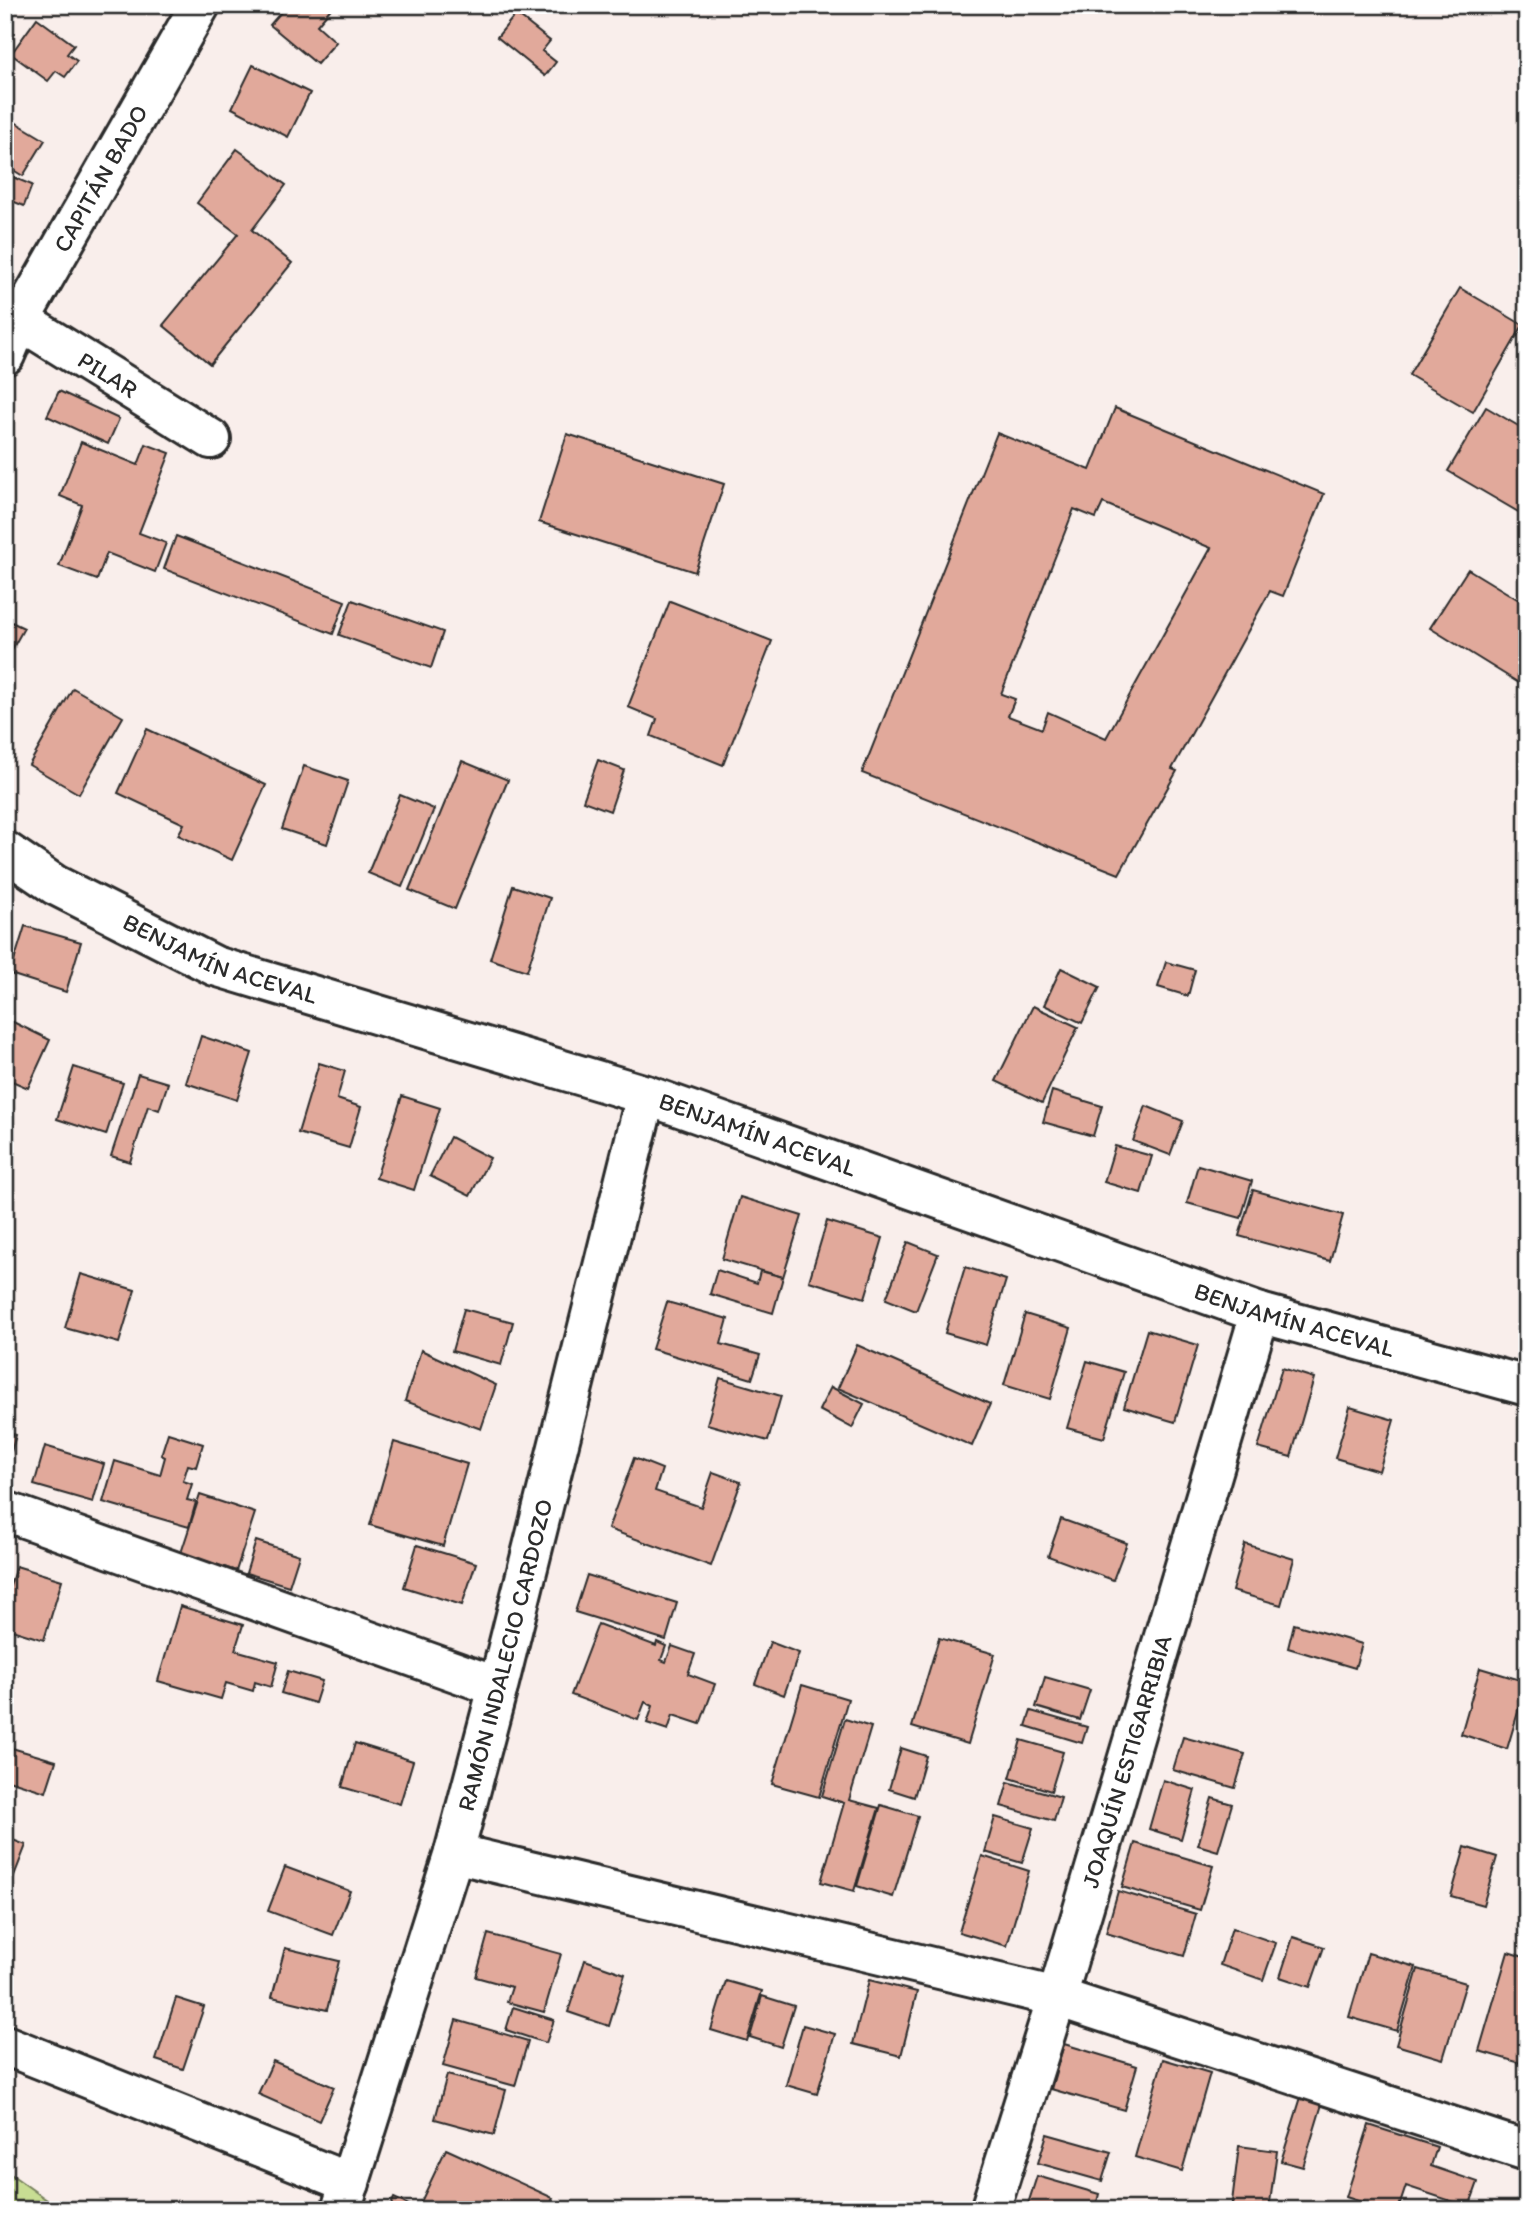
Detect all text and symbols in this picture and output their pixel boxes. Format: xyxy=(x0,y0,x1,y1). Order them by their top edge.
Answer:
street label: CAPITÁN BADO xyxy=(47,99,154,257)
street label: PILAR xyxy=(73,345,143,404)
street label: BENJAMÍN ACEVAL xyxy=(118,907,321,1010)
street label: BENJAMÍN ACEVAL xyxy=(655,1086,860,1182)
street label: BENJAMÍN ACEVAL xyxy=(1190,1276,1397,1363)
street label: RAMÓN INDALECIO CARDOZO xyxy=(451,1496,558,1814)
street label: JOAQUÍN ESTIGARRIBIA xyxy=(1075,1631,1178,1891)

